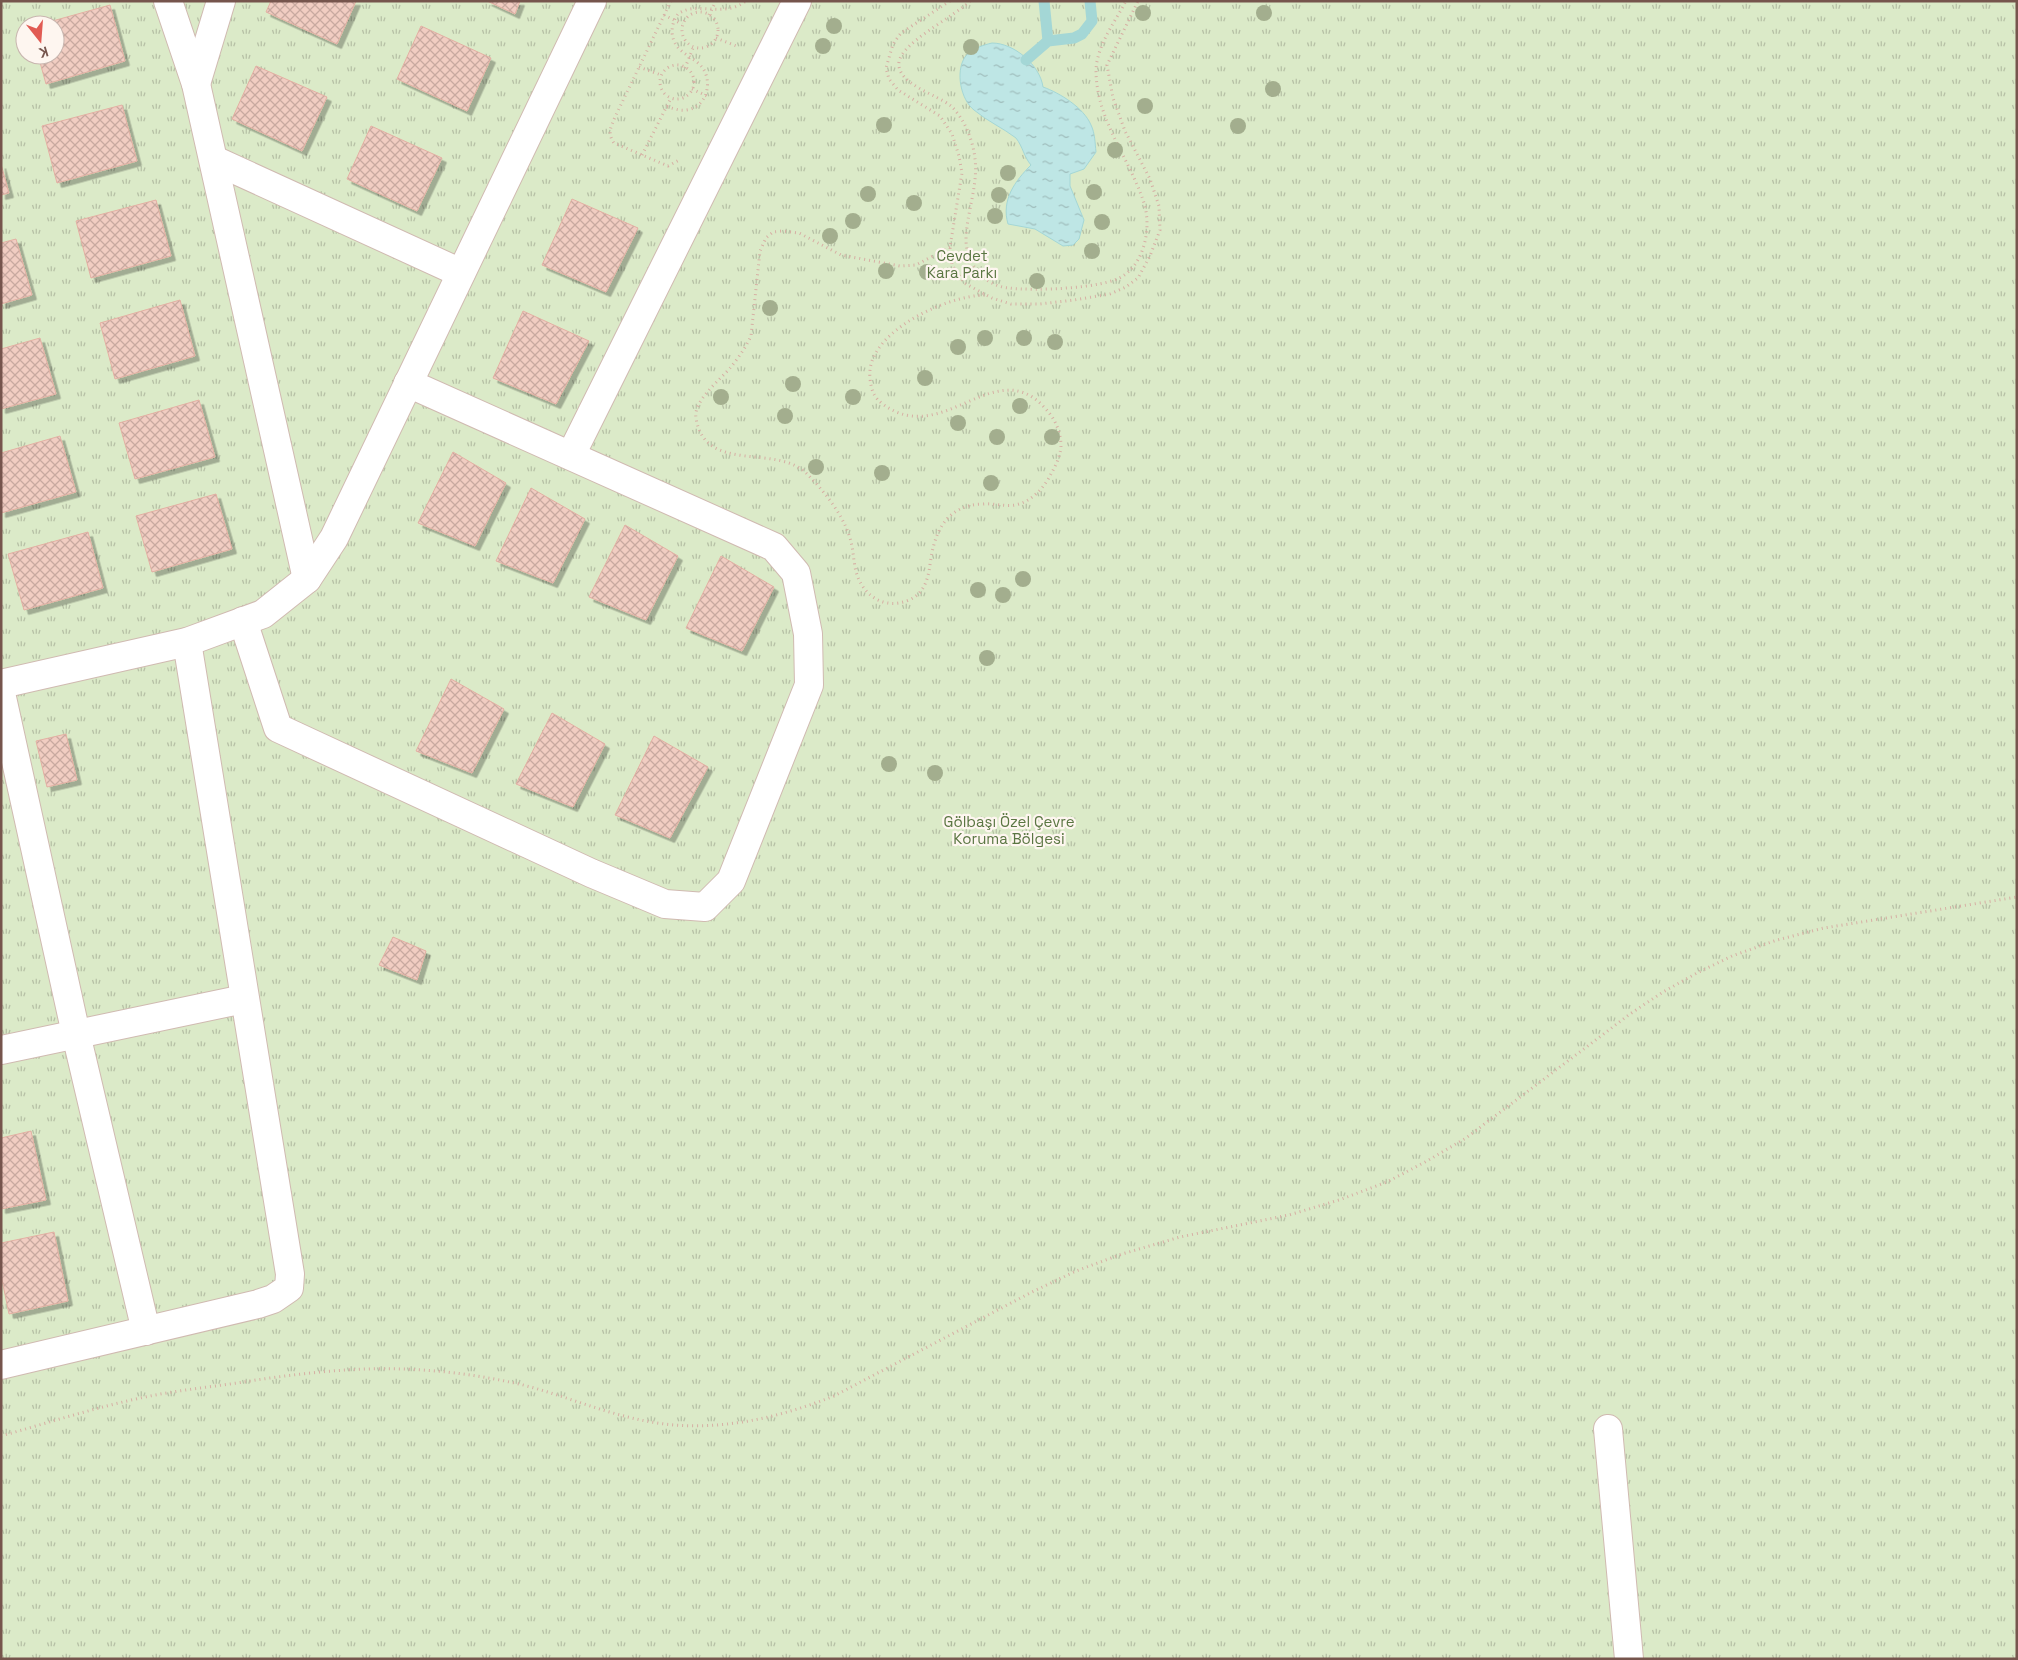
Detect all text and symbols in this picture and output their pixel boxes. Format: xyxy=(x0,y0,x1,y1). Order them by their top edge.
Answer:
north arrow xyxy=(15,15,65,65)
text: K xyxy=(37,43,51,62)
park label: Cevdet Kara Parkı xyxy=(927,246,997,282)
park label: Gölbaşı Özel Çevre Koruma Bölgesi xyxy=(943,812,1075,848)

